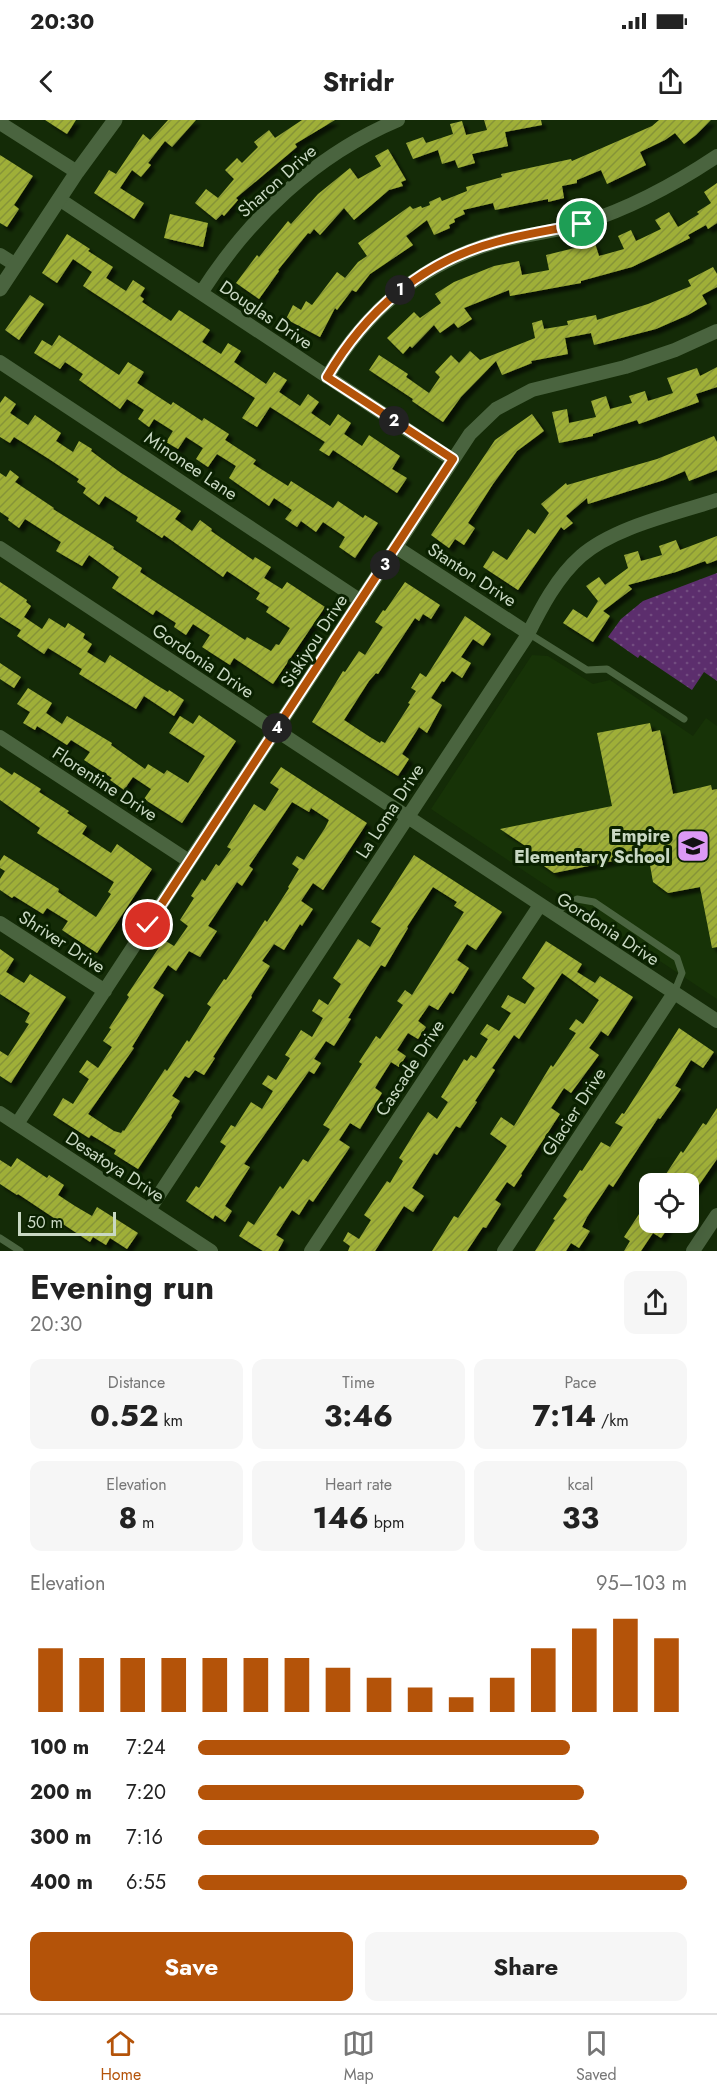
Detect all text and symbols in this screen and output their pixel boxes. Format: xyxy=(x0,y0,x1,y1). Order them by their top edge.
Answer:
text: 20:30 xyxy=(30,5,94,37)
text: Stridr xyxy=(323,62,394,101)
icon: back xyxy=(30,65,63,98)
icon: share xyxy=(654,65,687,98)
street label: Sharon Drive xyxy=(232,138,322,224)
pin xyxy=(556,198,607,249)
icon: arrive xyxy=(565,207,598,240)
street label: Douglas Drive xyxy=(214,274,318,356)
pin: 1 xyxy=(385,275,415,305)
text: 1 xyxy=(396,278,404,301)
pin: 2 xyxy=(379,406,409,436)
text: 2 xyxy=(389,409,399,432)
street label: Minonee Lane xyxy=(139,425,243,507)
street label: Stanton Drive xyxy=(422,537,522,613)
pin: 3 xyxy=(370,550,400,580)
text: 3 xyxy=(380,553,390,576)
street label: Siskiyou Drive xyxy=(274,589,354,693)
street label: Gordonia Drive xyxy=(147,617,259,705)
pin: 4 xyxy=(262,713,292,743)
text: 4 xyxy=(271,716,283,739)
street label: Florentine Drive xyxy=(47,740,163,828)
street label: La Loma Drive xyxy=(350,759,430,863)
place label: Empire Elementary School xyxy=(514,823,670,870)
school or university icon: Empire Elementary School xyxy=(675,828,711,864)
street label: Gordonia Drive xyxy=(551,886,665,972)
pin xyxy=(122,899,173,950)
street label: Shriver Drive xyxy=(14,904,110,980)
icon: check xyxy=(131,908,164,941)
street label: Cascade Drive xyxy=(369,1015,451,1121)
street label: Glacier Drive xyxy=(536,1063,612,1161)
street label: Desatoya Drive xyxy=(60,1125,170,1209)
map controls xyxy=(639,1173,699,1233)
button: locate xyxy=(639,1173,699,1233)
scale bar xyxy=(18,1209,116,1236)
text: 50 m xyxy=(27,1211,63,1234)
text: Evening run xyxy=(30,1264,214,1311)
button: share xyxy=(624,1271,687,1334)
text: 20:30 xyxy=(30,1310,82,1339)
text: Distance xyxy=(108,1371,165,1394)
text: Time xyxy=(342,1371,375,1394)
text: Pace xyxy=(565,1371,596,1394)
text: 0.52 xyxy=(90,1394,159,1437)
text: 3:46 xyxy=(324,1394,393,1437)
text: 7:14 xyxy=(532,1394,596,1437)
text: km xyxy=(159,1409,183,1432)
text: /km xyxy=(596,1409,629,1432)
text: Elevation xyxy=(106,1473,167,1496)
text: Heart rate xyxy=(325,1473,392,1496)
text: kcal xyxy=(568,1473,593,1496)
text: 8 xyxy=(118,1496,137,1539)
text: 146 xyxy=(313,1496,369,1539)
text: 33 xyxy=(562,1496,599,1539)
text: m xyxy=(137,1511,155,1534)
text: bpm xyxy=(369,1511,404,1534)
text: Elevation xyxy=(30,1569,105,1598)
text: 95–103 m xyxy=(596,1569,687,1598)
text: 100 m xyxy=(30,1733,89,1762)
text: 7:24 xyxy=(126,1733,166,1762)
text: 200 m xyxy=(30,1778,92,1807)
text: 7:20 xyxy=(126,1778,166,1807)
text: 300 m xyxy=(30,1823,91,1852)
text: 7:16 xyxy=(126,1823,163,1852)
text: 400 m xyxy=(30,1868,93,1897)
text: 6:55 xyxy=(126,1868,166,1897)
button: Save xyxy=(30,1932,353,2001)
button: Share xyxy=(365,1932,687,2001)
tab: Home xyxy=(100,2027,141,2086)
tab: Map xyxy=(342,2027,375,2086)
tab: Saved xyxy=(576,2027,617,2086)

